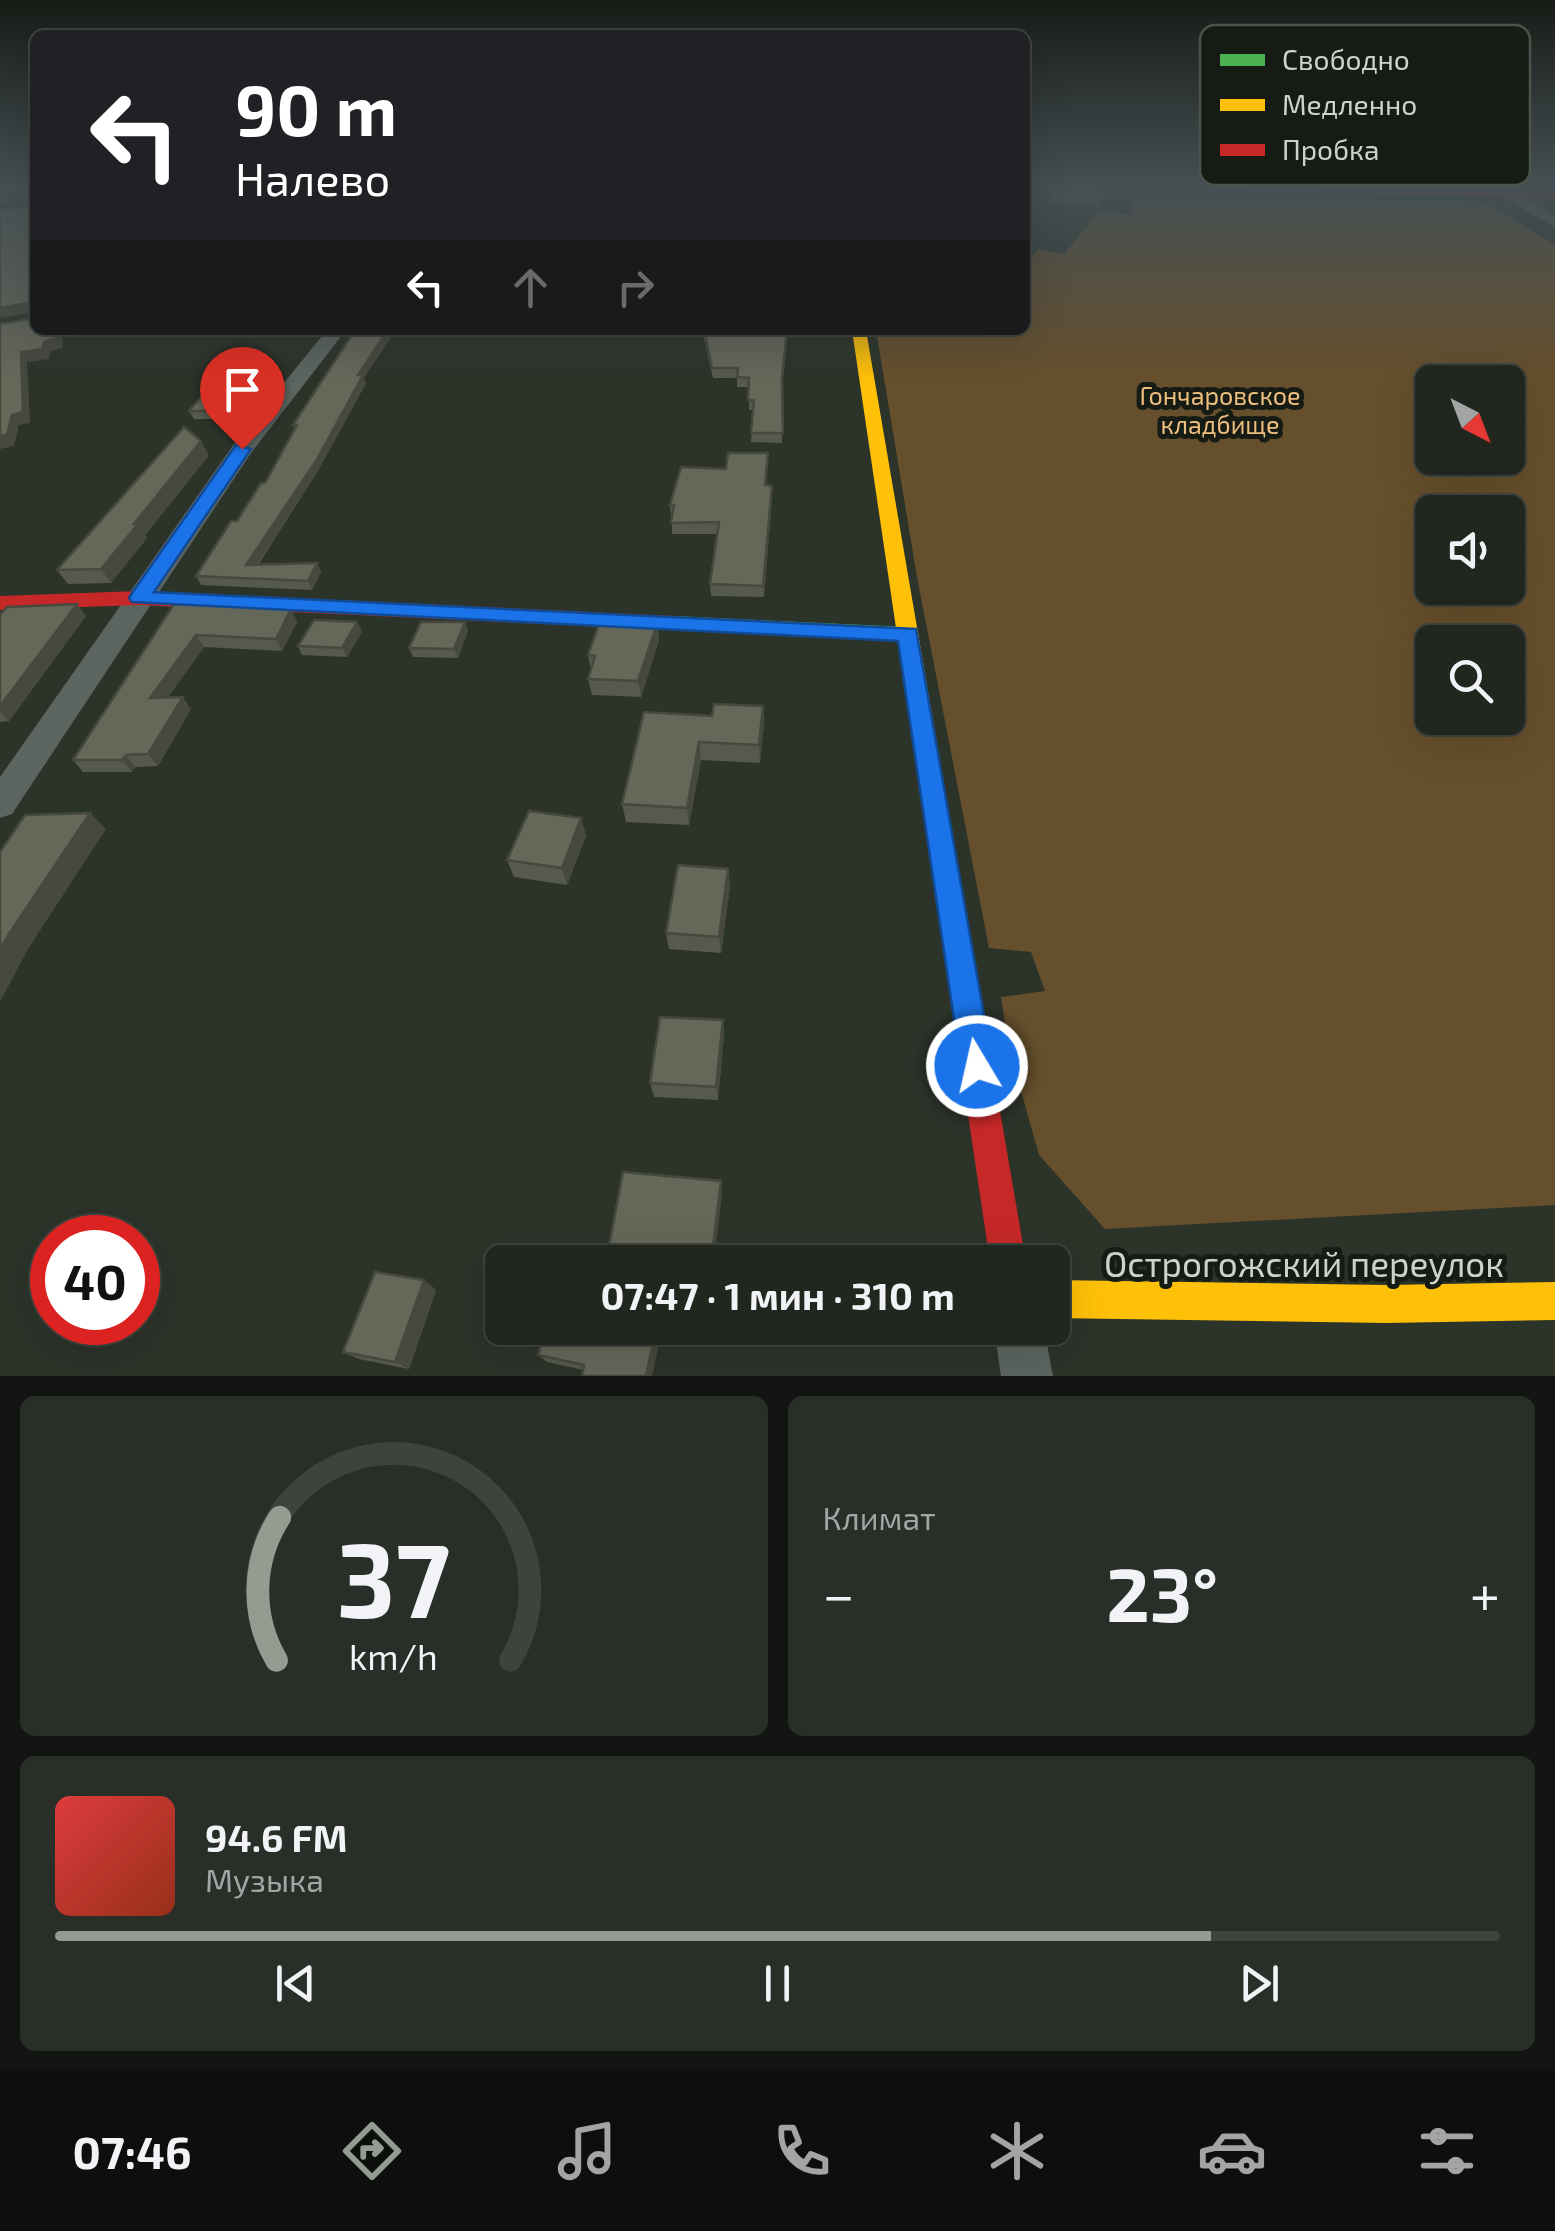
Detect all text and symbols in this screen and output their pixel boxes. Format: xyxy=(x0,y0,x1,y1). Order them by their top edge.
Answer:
legend xyxy=(1200,25,1530,185)
text: Свободно xyxy=(1282,42,1410,76)
text: 90 m xyxy=(235,66,397,150)
icon: left xyxy=(70,70,200,200)
text: Медленно xyxy=(1282,87,1417,121)
text: Пробка xyxy=(1282,132,1380,166)
text: Налево xyxy=(235,151,390,205)
icon: left xyxy=(398,260,453,315)
icon: ahead xyxy=(503,260,558,315)
icon: right xyxy=(608,260,663,315)
pin xyxy=(200,347,285,450)
icon: arrive xyxy=(215,362,270,417)
north arrow xyxy=(1415,365,1525,475)
map controls xyxy=(1415,365,1525,735)
park label: Гончаровское кладбище xyxy=(1139,380,1301,439)
button: sound xyxy=(1415,495,1525,605)
button: search xyxy=(1415,625,1525,735)
position arrow xyxy=(925,1014,1029,1118)
speed limit sign: 40 xyxy=(30,1215,160,1345)
street label: Острогожский переулок xyxy=(1104,1242,1504,1285)
text: 07:47 · 1 мин · 310 m xyxy=(600,1272,955,1318)
text: Климат xyxy=(823,1498,936,1536)
text: 37 xyxy=(337,1514,451,1639)
text: 23° xyxy=(1106,1547,1218,1637)
text: − xyxy=(823,1560,855,1626)
text: + xyxy=(1470,1560,1500,1626)
text: km/h xyxy=(349,1634,438,1677)
text: 94.6 FM xyxy=(205,1814,347,1860)
text: Музыка xyxy=(205,1860,324,1898)
icon: previous xyxy=(268,1956,323,2011)
icon: pause xyxy=(750,1956,805,2011)
icon: next xyxy=(1232,1956,1287,2011)
icon: directions xyxy=(337,2116,407,2186)
icon: music xyxy=(552,2116,622,2186)
icon: phone xyxy=(767,2116,837,2186)
icon: climate xyxy=(982,2116,1052,2186)
icon: car xyxy=(1197,2116,1267,2186)
icon: filters xyxy=(1412,2116,1482,2186)
text: 07:46 xyxy=(73,2124,192,2178)

